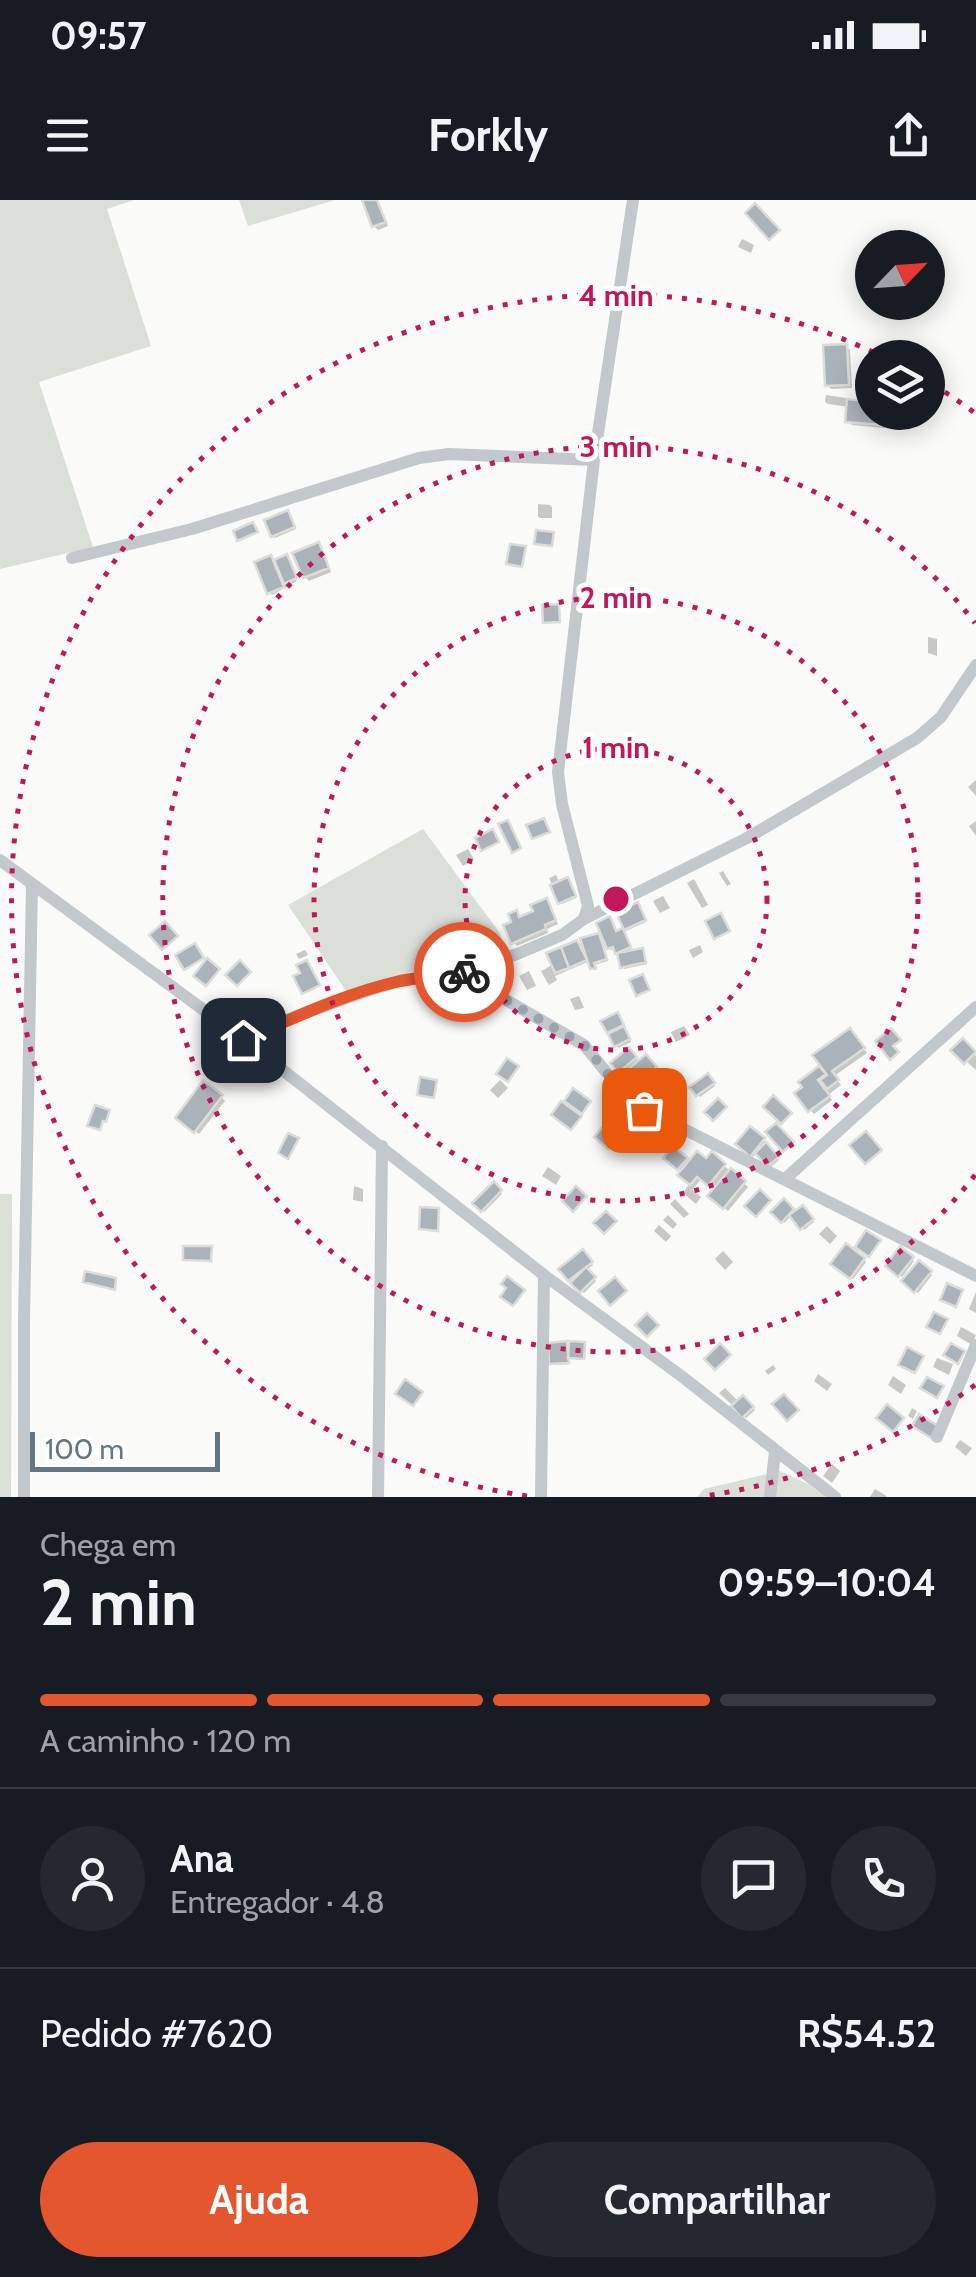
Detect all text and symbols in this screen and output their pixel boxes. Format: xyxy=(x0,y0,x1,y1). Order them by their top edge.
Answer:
text: 09:57 xyxy=(50,12,146,59)
icon: menu xyxy=(40,108,95,163)
text: Forkly xyxy=(428,108,548,162)
icon: share xyxy=(881,108,936,163)
north arrow xyxy=(855,230,945,320)
map controls xyxy=(855,230,945,430)
text: 4 min xyxy=(578,277,654,314)
button: layers xyxy=(855,340,945,430)
text: 3 min xyxy=(580,428,652,465)
text: 2 min xyxy=(580,579,652,616)
text: 1 min xyxy=(582,729,650,766)
centre of rings xyxy=(598,881,634,917)
courier xyxy=(414,922,514,1022)
icon: bike xyxy=(437,945,492,1000)
pin xyxy=(201,998,286,1083)
icon: home xyxy=(216,1013,271,1068)
pin xyxy=(602,1068,687,1153)
icon: bag xyxy=(617,1083,672,1138)
scale bar xyxy=(30,1427,220,1472)
text: 100 m xyxy=(45,1432,124,1466)
text: Chega em xyxy=(40,1525,176,1564)
text: 09:59–10:04 xyxy=(717,1559,936,1606)
text: 2 min xyxy=(40,1562,197,1641)
text: A caminho · 120 m xyxy=(40,1721,291,1760)
button: person xyxy=(40,1826,145,1931)
button: chat xyxy=(701,1826,806,1931)
button: phone xyxy=(831,1826,936,1931)
text: Ana xyxy=(170,1835,234,1882)
text: Entregador · 4.8 xyxy=(170,1882,385,1921)
text: Pedido #7620 xyxy=(40,2010,273,2057)
text: R$54.52 xyxy=(797,2010,936,2057)
button: Ajuda xyxy=(40,2142,478,2257)
button: Compartilhar xyxy=(498,2142,936,2257)

